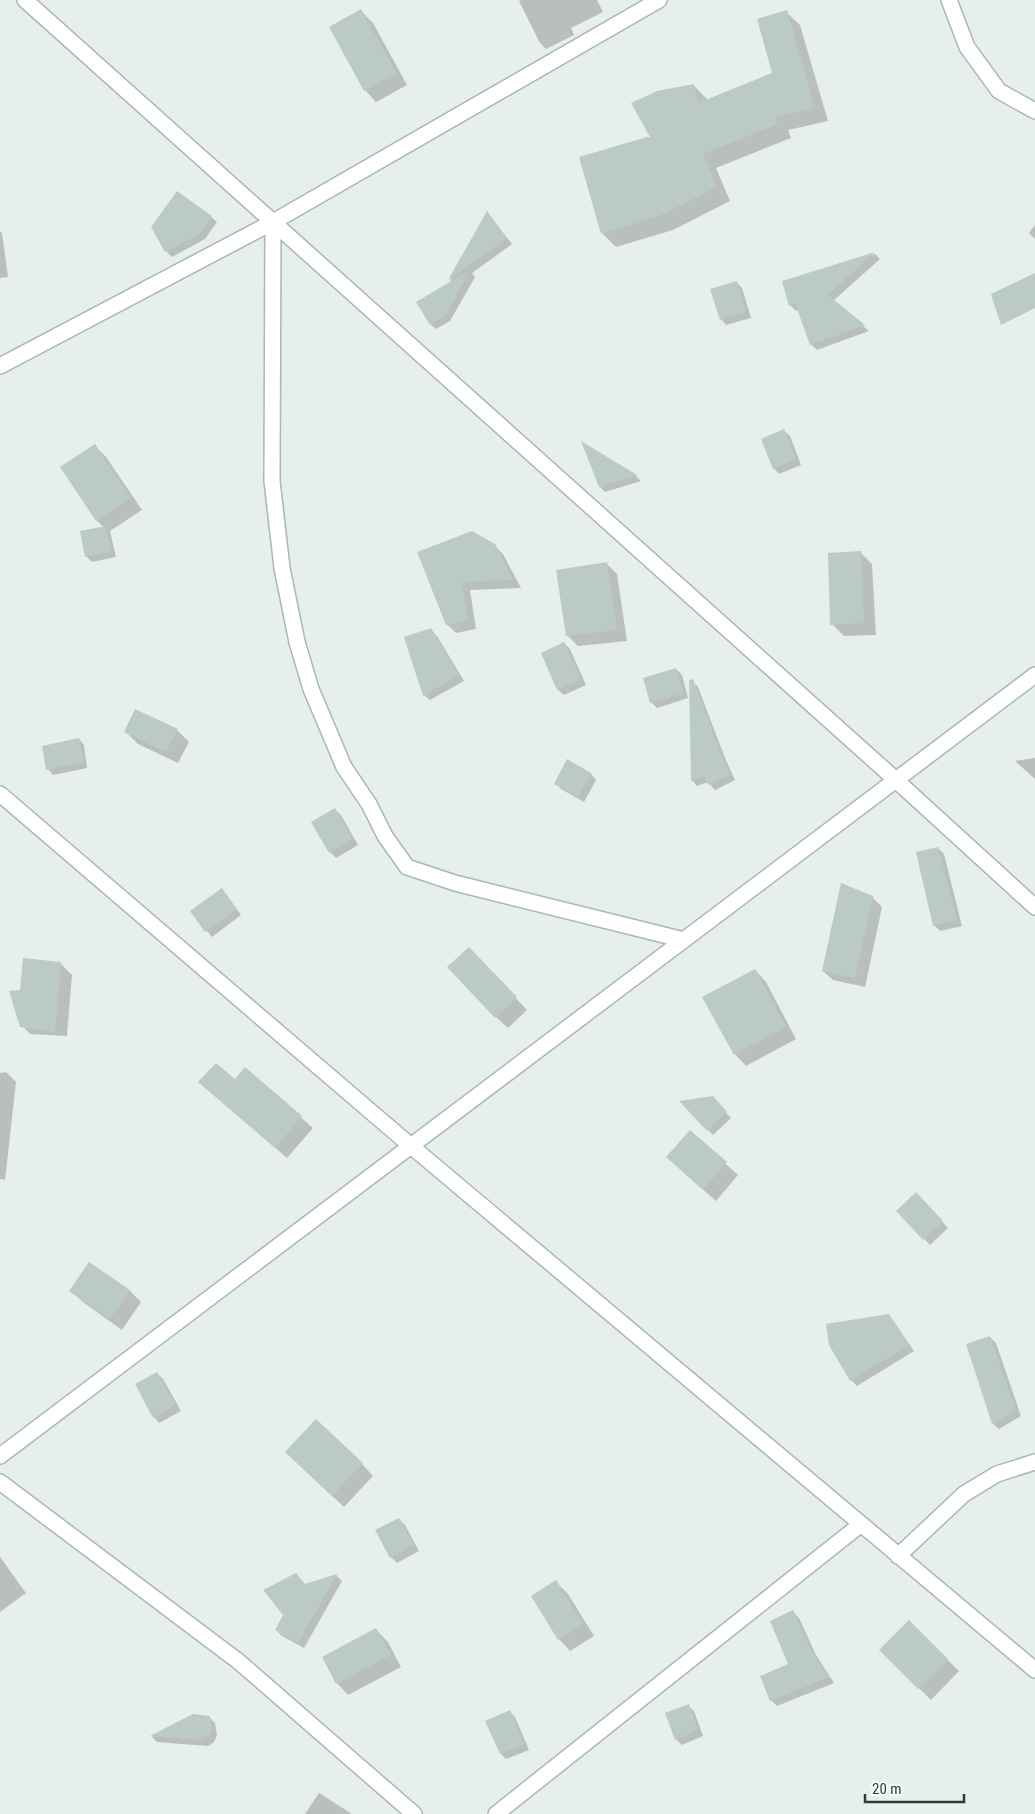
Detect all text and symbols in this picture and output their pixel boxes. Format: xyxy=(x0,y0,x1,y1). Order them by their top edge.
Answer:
scale bar xyxy=(865,1772,964,1804)
text: 20 m xyxy=(872,1780,902,1798)

